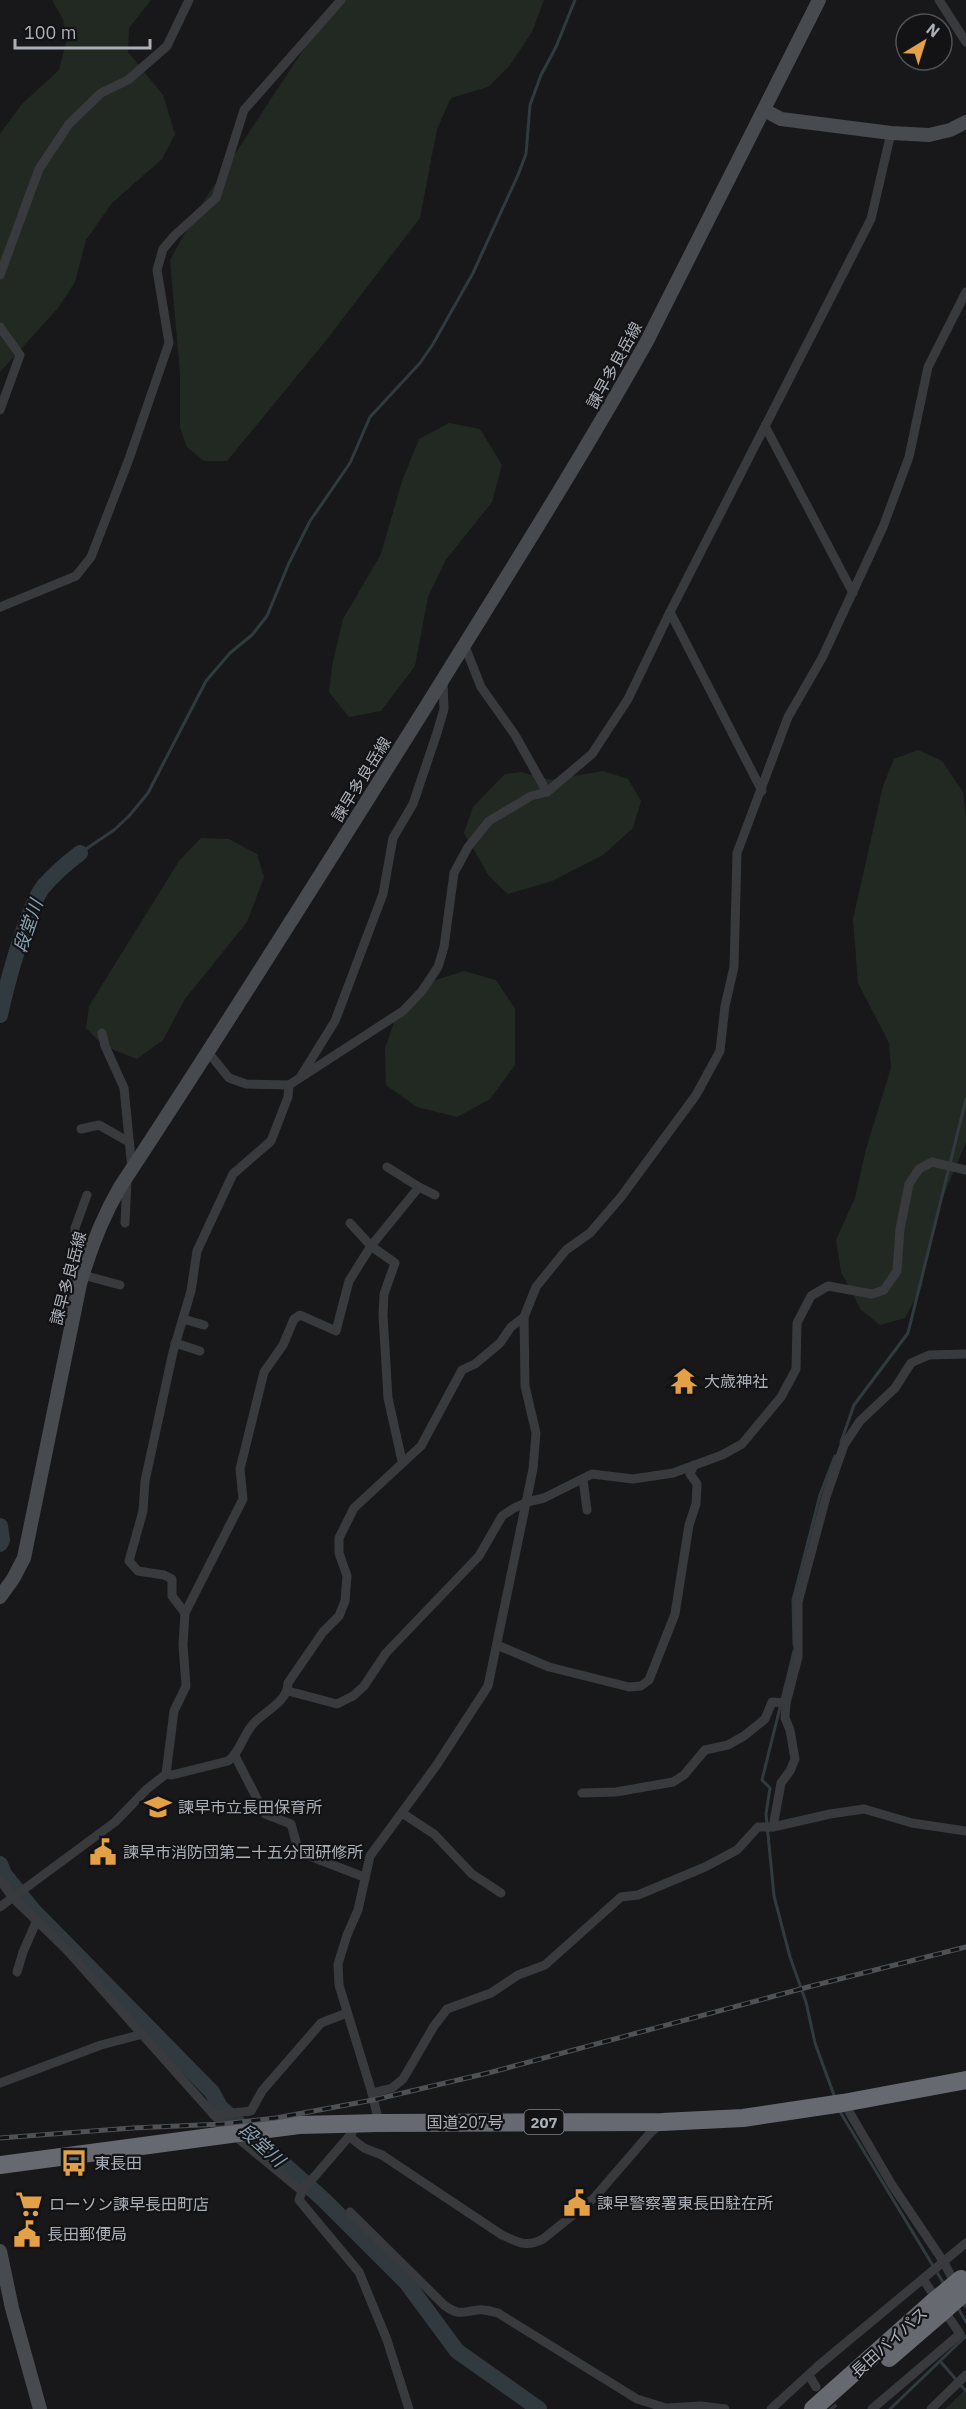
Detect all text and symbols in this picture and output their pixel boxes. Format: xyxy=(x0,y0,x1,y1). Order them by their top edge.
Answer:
scale bar xyxy=(15,12,150,50)
north arrow xyxy=(894,12,954,72)
text: N xyxy=(923,19,944,42)
text: 100 m xyxy=(24,21,76,44)
street label: 諫早多良岳線 xyxy=(582,318,646,412)
street label: 諫早多良岳線 xyxy=(327,733,395,825)
water label: 段堂川 xyxy=(8,895,48,955)
street label: 諫早多良岳線 xyxy=(46,1229,90,1327)
temple icon: 大歳神社 xyxy=(669,1366,699,1396)
place label: 大歳神社 xyxy=(704,1371,768,1391)
school or university icon: 諫早市立長田保育所 xyxy=(143,1792,173,1822)
place label: 諫早市立長田保育所 xyxy=(178,1797,322,1817)
public building icon: 諫早市消防団第二十五分団研修所 xyxy=(88,1837,118,1867)
place label: 諫早市消防団第二十五分団研修所 xyxy=(123,1842,363,1862)
road number: 207 xyxy=(524,2110,564,2134)
street label: 国道207号 xyxy=(427,2112,503,2132)
water label: 段堂川 xyxy=(234,2118,291,2173)
bus stop icon: 東長田 xyxy=(59,2148,89,2178)
place label: 東長田 xyxy=(94,2153,142,2173)
public building icon: 諫早警察署東長田駐在所 xyxy=(562,2188,592,2218)
supermarket icon: ローソン諫早長田町店 xyxy=(14,2189,44,2219)
place label: 諫早警察署東長田駐在所 xyxy=(597,2193,773,2213)
place label: ローソン諫早長田町店 xyxy=(49,2194,209,2214)
public building icon: 長田郵便局 xyxy=(12,2219,42,2249)
place label: 長田郵便局 xyxy=(47,2224,127,2244)
street label: 長田バイパス xyxy=(847,2303,931,2381)

